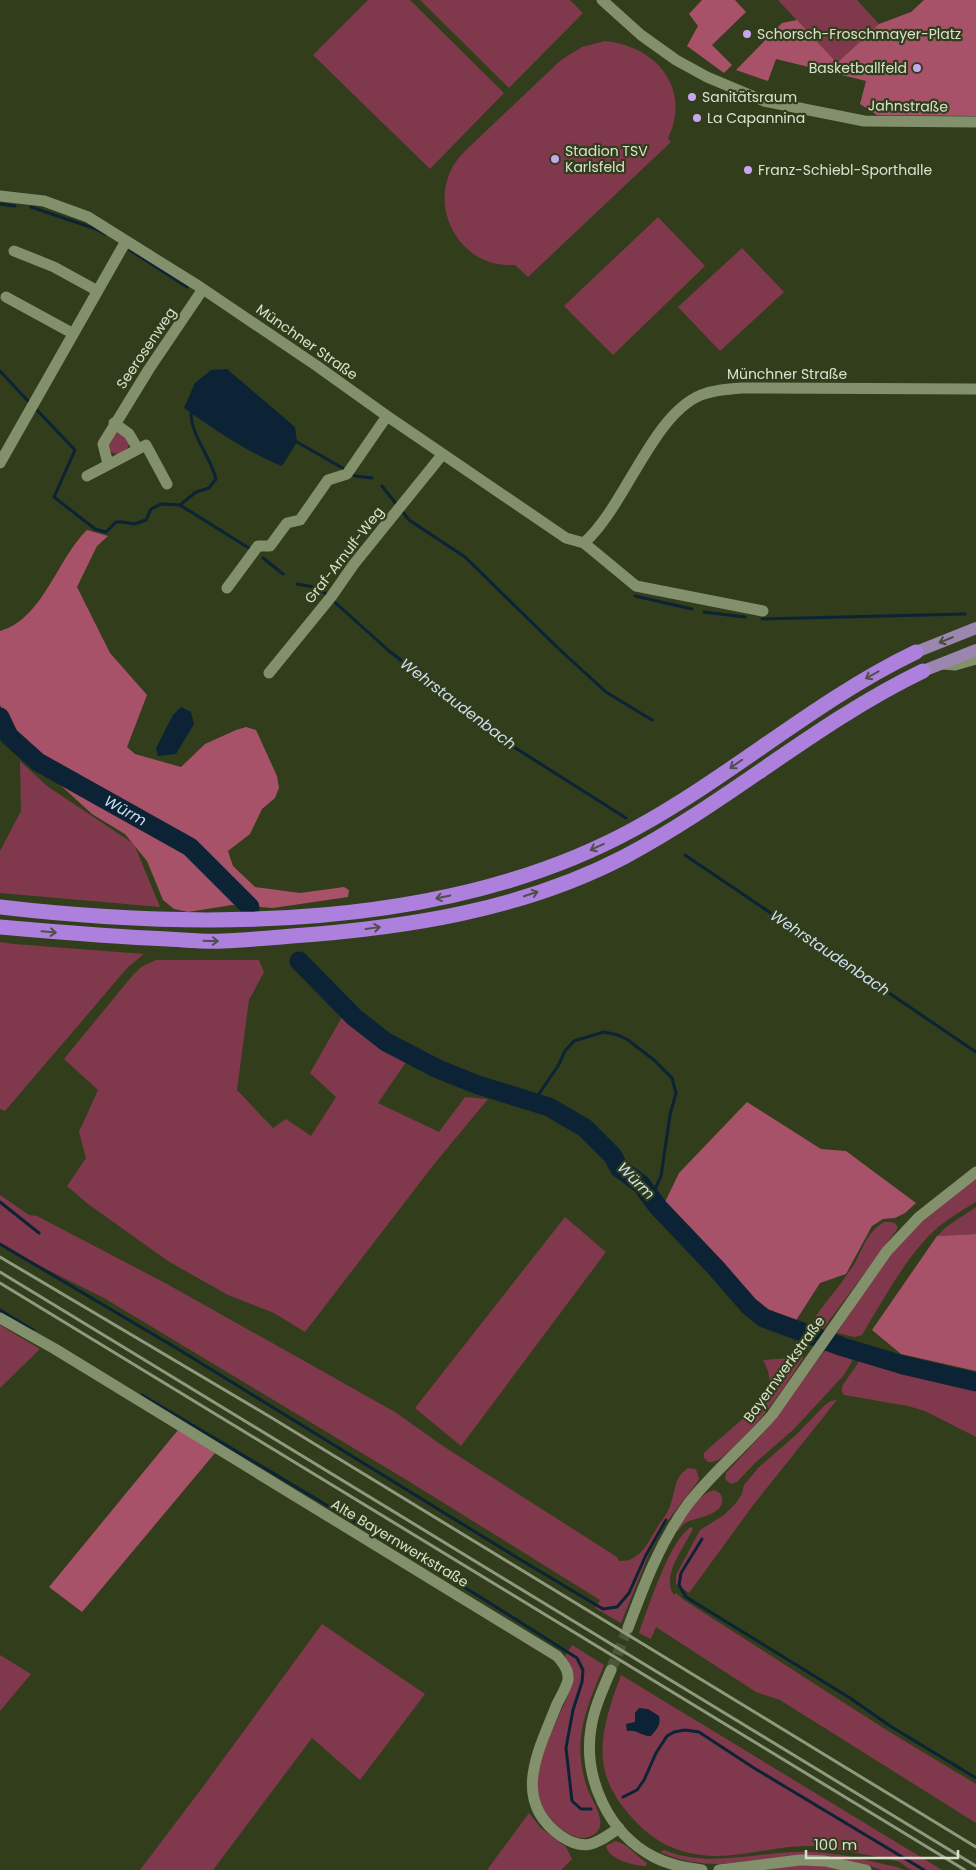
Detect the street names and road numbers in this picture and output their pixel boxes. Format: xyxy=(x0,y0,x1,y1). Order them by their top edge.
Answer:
street label: Jahnstraße xyxy=(868,95,949,117)
street label: Münchner Straße xyxy=(252,299,362,385)
street label: Seerosenweg xyxy=(111,303,181,393)
street label: Münchner Straße xyxy=(727,364,847,384)
street label: Graf-Arnulf-Weg xyxy=(300,502,388,608)
street label: Bayernwerkstraße xyxy=(739,1312,830,1426)
street label: Alte Bayernwerkstraße xyxy=(328,1494,473,1592)

